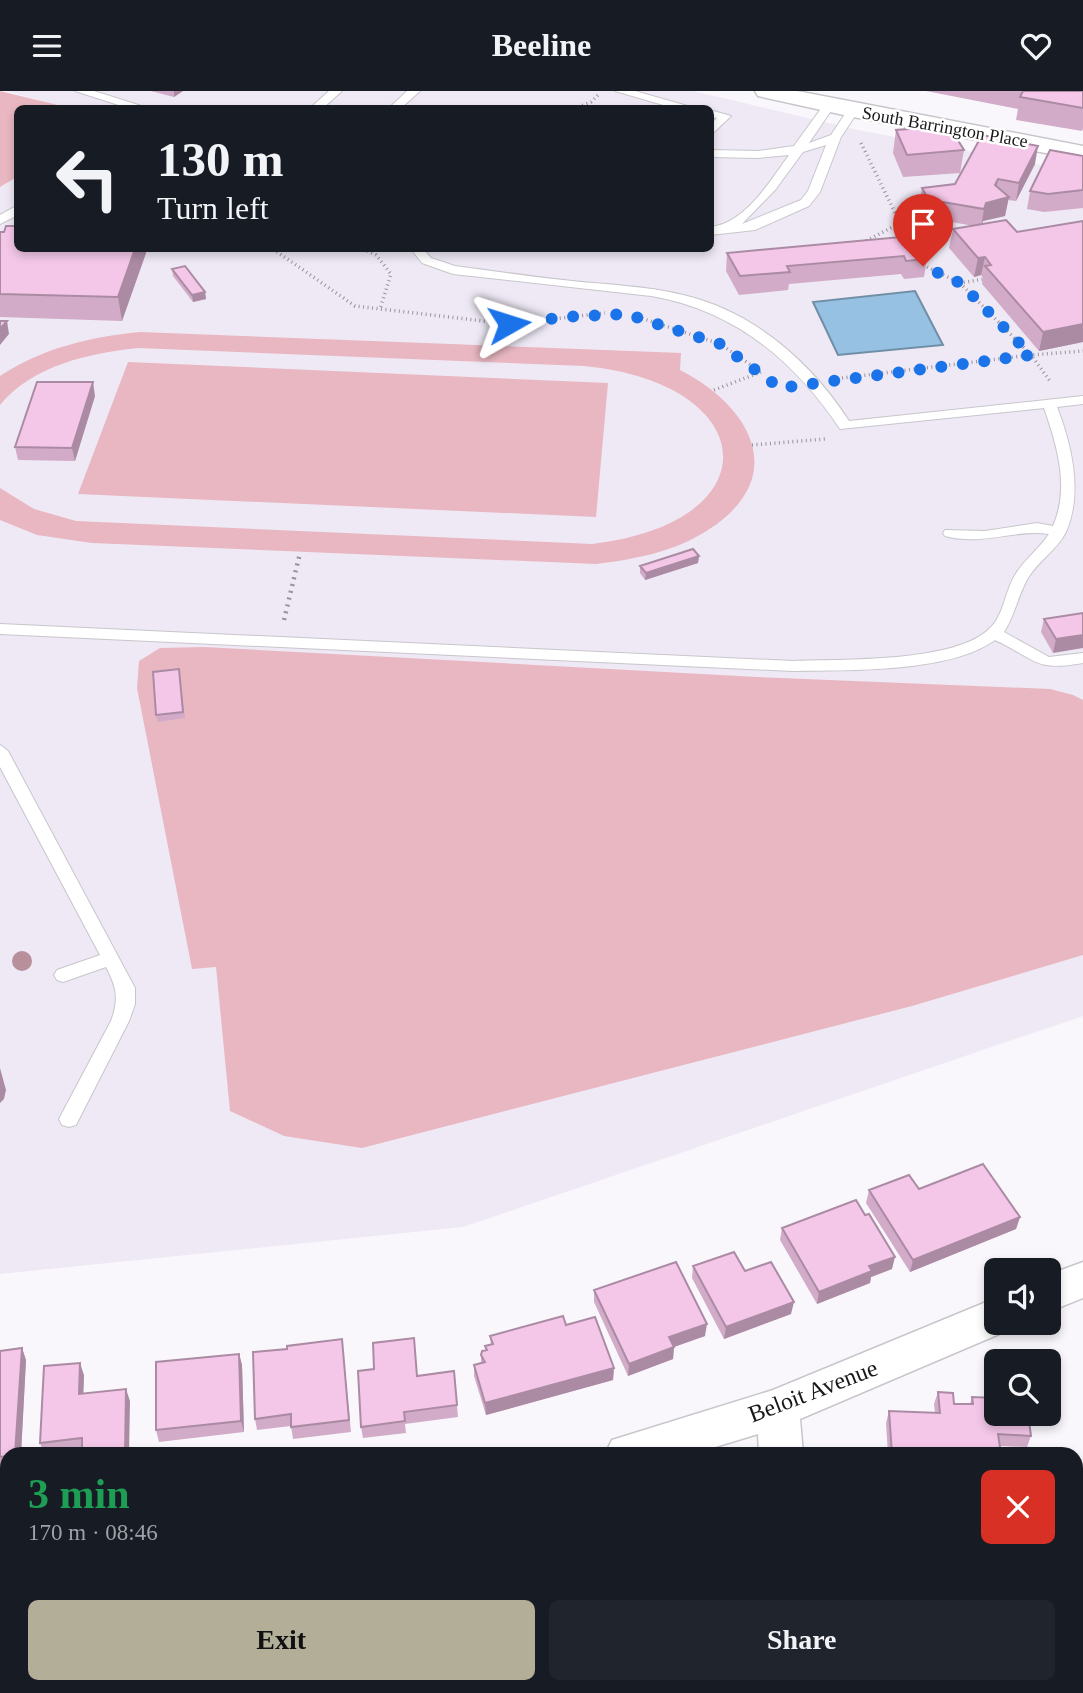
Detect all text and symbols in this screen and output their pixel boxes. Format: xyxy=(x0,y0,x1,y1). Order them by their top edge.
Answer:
icon: menu xyxy=(28,27,66,65)
text: Beeline xyxy=(492,27,591,63)
icon: heart xyxy=(1017,27,1055,65)
street label: South Barrington Place xyxy=(861,103,1029,151)
text: 130 m xyxy=(157,132,284,187)
icon: left xyxy=(42,133,133,224)
text: Turn left xyxy=(157,190,269,226)
pin xyxy=(893,194,953,266)
icon: arrive xyxy=(904,205,942,243)
position arrow xyxy=(472,287,546,361)
map controls xyxy=(984,1258,1061,1426)
button: sound xyxy=(984,1258,1061,1335)
button: search xyxy=(984,1349,1061,1426)
street label: Beloit Avenue xyxy=(745,1354,881,1428)
button: close xyxy=(981,1470,1055,1544)
text: 3 min xyxy=(28,1471,130,1517)
text: 170 m · 08:46 xyxy=(28,1520,158,1545)
button: Exit xyxy=(28,1600,535,1680)
button: Share xyxy=(549,1600,1055,1680)

